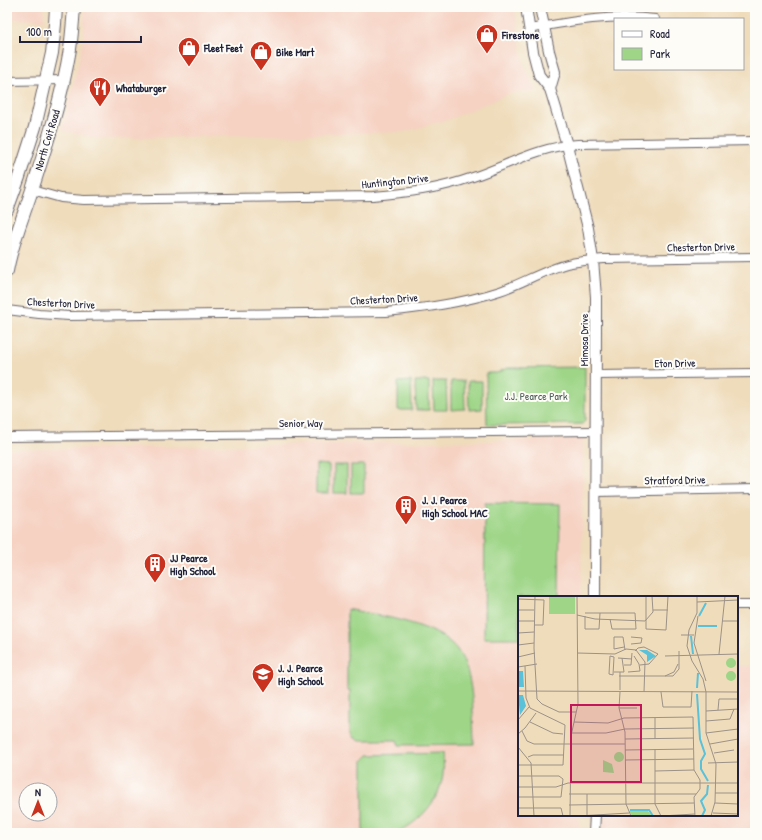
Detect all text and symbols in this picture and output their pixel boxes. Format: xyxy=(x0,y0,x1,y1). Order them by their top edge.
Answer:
scale bar xyxy=(20,18,141,44)
legend xyxy=(614,18,744,70)
shop icon: Firestone xyxy=(474,22,500,55)
text: 100 m xyxy=(26,23,52,40)
text: Road xyxy=(650,25,670,42)
place label: Firestone xyxy=(501,28,540,42)
shop icon: Fleet Feet xyxy=(176,35,202,68)
shop icon: Bike Mart xyxy=(248,39,274,72)
place label: Fleet Feet xyxy=(203,41,244,55)
place label: Bike Mart xyxy=(276,45,316,59)
text: Park xyxy=(650,45,670,62)
restaurant icon: Whataburger xyxy=(87,75,113,108)
place label: Whataburger xyxy=(116,81,167,96)
street label: North Coit Road xyxy=(31,107,63,172)
street label: Huntington Drive xyxy=(361,170,430,191)
street label: Chesterton Drive xyxy=(667,239,736,255)
street label: Chesterton Drive xyxy=(350,290,419,308)
street label: Chesterton Drive xyxy=(27,294,96,312)
street label: Mimosa Drive xyxy=(577,313,591,366)
street label: Eton Drive xyxy=(654,356,696,370)
park label: J.J. Pearce Park xyxy=(504,389,568,403)
street label: Senior Way xyxy=(279,416,323,430)
street label: Stratford Drive xyxy=(644,472,706,488)
building icon: J. J. Pearce High School MAC xyxy=(393,493,419,526)
place label: J. J. Pearce High School MAC xyxy=(422,493,488,521)
building icon: JJ Pearce High School xyxy=(142,551,168,584)
place label: JJ Pearce High School xyxy=(170,551,216,579)
inset map xyxy=(518,596,738,816)
school or university icon: J. J. Pearce High School xyxy=(250,661,276,694)
place label: J. J. Pearce High School xyxy=(278,661,324,689)
north arrow xyxy=(18,782,58,822)
text: N xyxy=(35,785,41,799)

